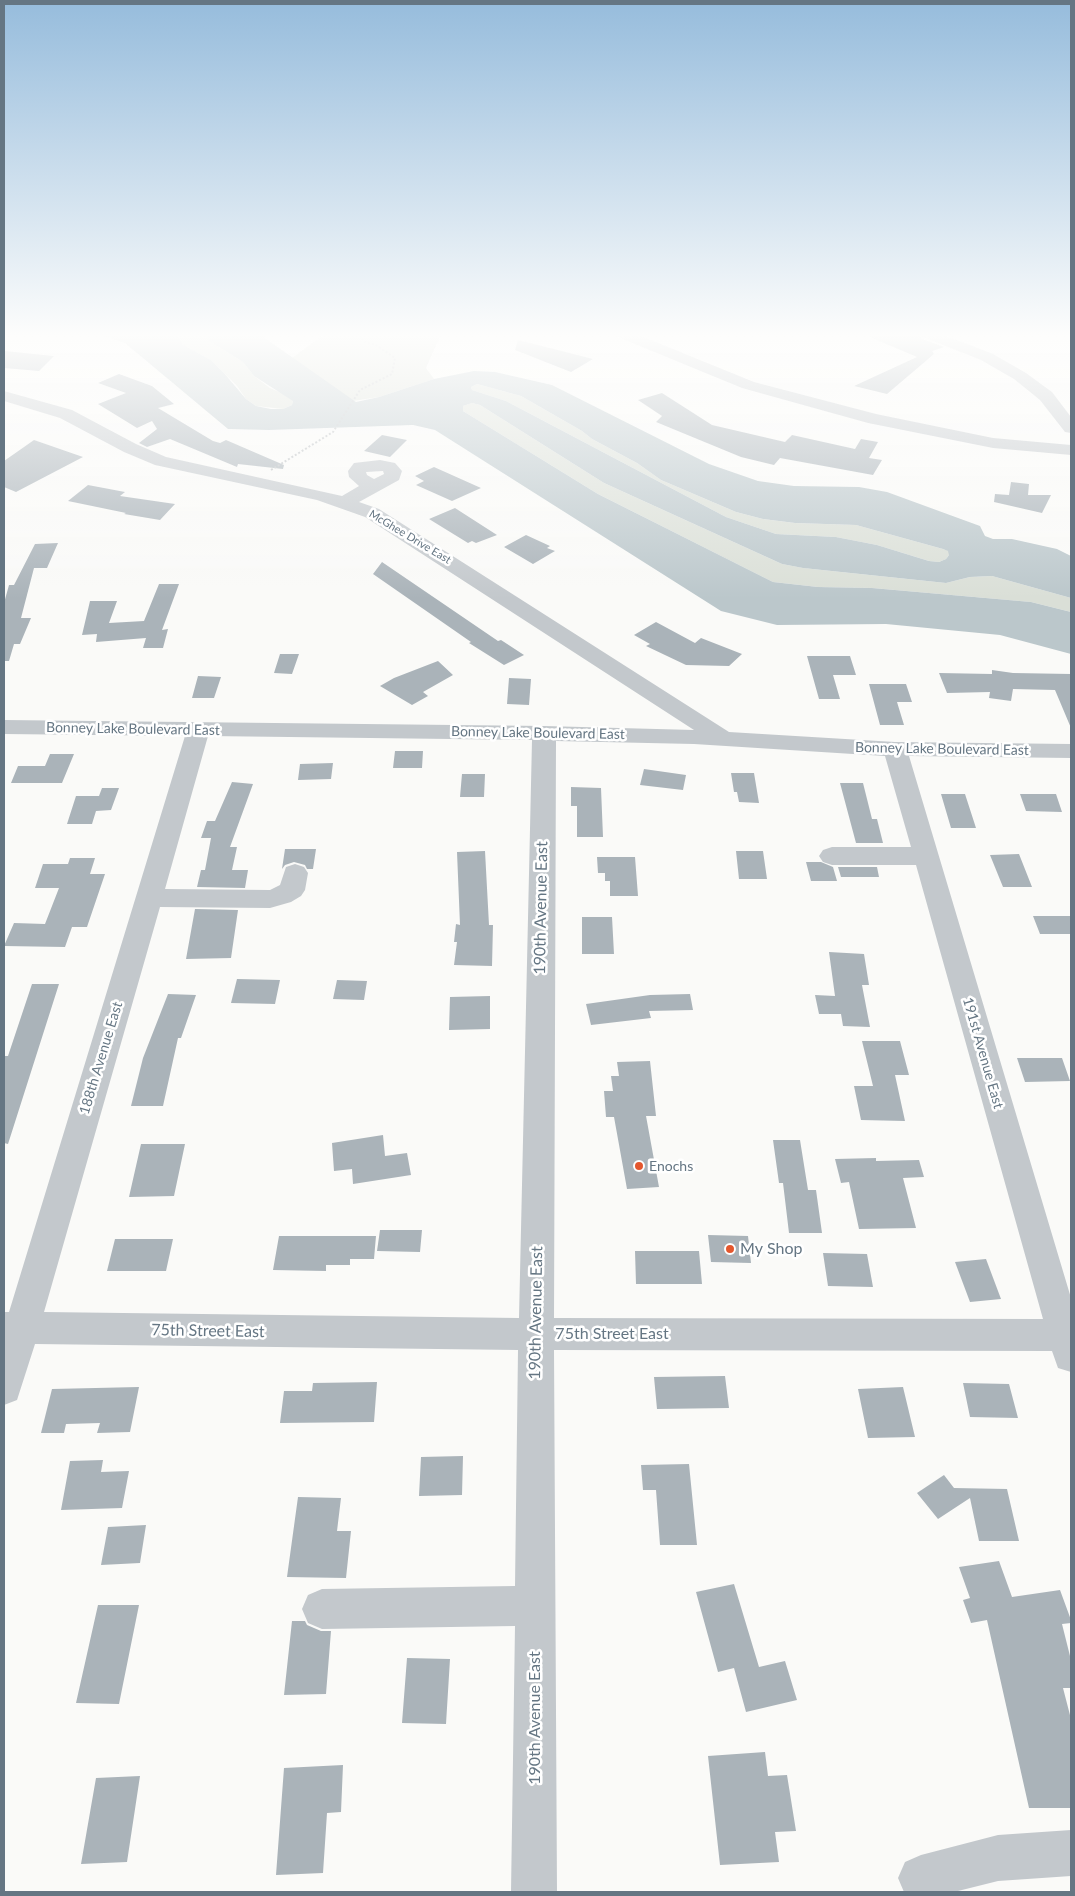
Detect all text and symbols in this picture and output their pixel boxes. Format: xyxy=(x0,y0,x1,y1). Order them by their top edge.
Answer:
street label: McGhee Drive East xyxy=(367,507,453,567)
street label: Bonney Lake Boulevard East xyxy=(46,719,220,739)
street label: Bonney Lake Boulevard East xyxy=(451,723,625,743)
street label: Bonney Lake Boulevard East xyxy=(855,739,1029,759)
street label: 190th Avenue East xyxy=(530,841,552,975)
street label: 191st Avenue East xyxy=(959,995,1007,1111)
street label: 188th Avenue East xyxy=(76,1000,126,1116)
place label: Enochs xyxy=(649,1158,693,1174)
marker: Enochs xyxy=(633,1160,645,1172)
place label: My Shop xyxy=(740,1239,803,1259)
marker: My Shop xyxy=(724,1243,736,1255)
street label: 190th Avenue East xyxy=(525,1246,547,1380)
street label: 75th Street East xyxy=(151,1320,265,1342)
street label: 75th Street East xyxy=(555,1324,669,1344)
street label: 190th Avenue East xyxy=(525,1651,545,1785)

